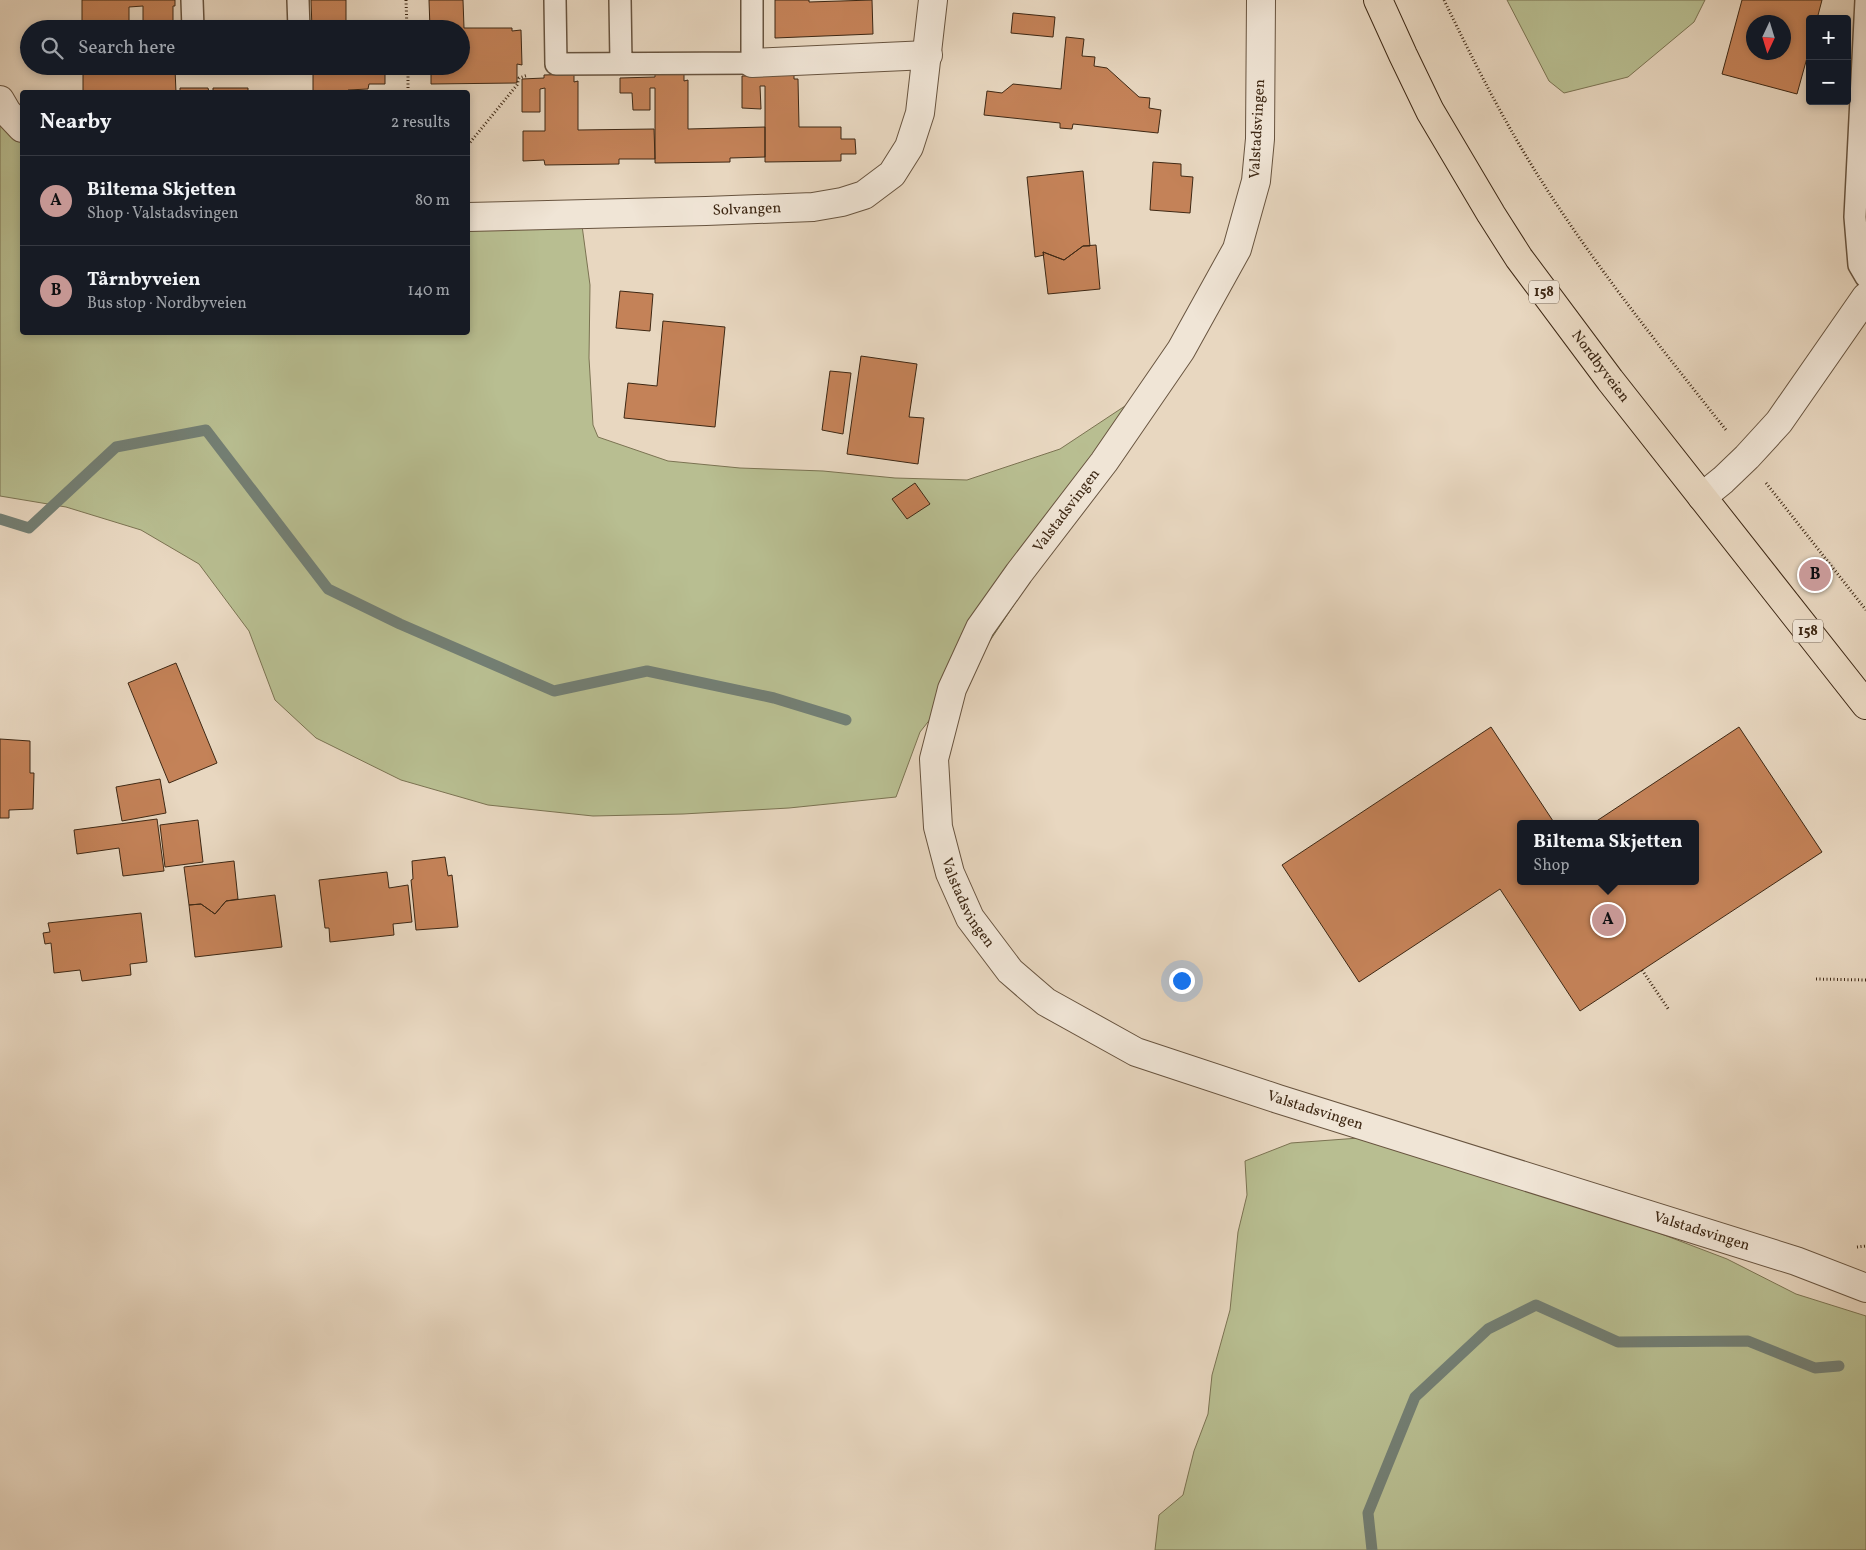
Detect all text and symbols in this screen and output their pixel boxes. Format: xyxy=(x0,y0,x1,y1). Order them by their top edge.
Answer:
north arrow xyxy=(1746,15,1791,60)
map controls xyxy=(1806,15,1851,105)
button: + xyxy=(1806,15,1851,60)
search box xyxy=(20,20,470,75)
icon: search xyxy=(38,34,66,62)
text: Search here xyxy=(78,35,175,61)
button: − xyxy=(1806,60,1851,105)
street label: Valstadsvingen xyxy=(1245,79,1271,179)
text: Nearby xyxy=(40,108,111,137)
text: 2 results xyxy=(391,112,450,134)
text: Biltema Skjetten xyxy=(87,177,236,203)
text: A xyxy=(50,190,62,212)
text: 80 m xyxy=(415,190,450,212)
street label: Solvangen xyxy=(712,198,782,221)
text: Shop · Valstadsvingen xyxy=(87,203,239,225)
text: Tårnbyveien xyxy=(87,267,201,293)
text: B xyxy=(51,280,61,302)
text: 140 m xyxy=(408,280,450,302)
road number: 158 xyxy=(1529,280,1559,304)
text: Bus stop · Nordbyveien xyxy=(87,293,247,315)
street label: Nordbyveien xyxy=(1566,326,1634,407)
street label: Valstadsvingen xyxy=(1029,465,1105,557)
pin: B xyxy=(1799,556,1831,594)
road number: 158 xyxy=(1793,620,1823,642)
popup xyxy=(1517,820,1699,885)
text: Biltema Skjetten xyxy=(1533,829,1683,855)
street label: Valstadsvingen xyxy=(936,855,1000,952)
text: Shop xyxy=(1533,855,1569,877)
pin: A xyxy=(1592,901,1624,939)
your location xyxy=(1169,968,1195,994)
street label: Valstadsvingen xyxy=(1264,1086,1366,1136)
street label: Valstadsvingen xyxy=(1651,1207,1752,1256)

